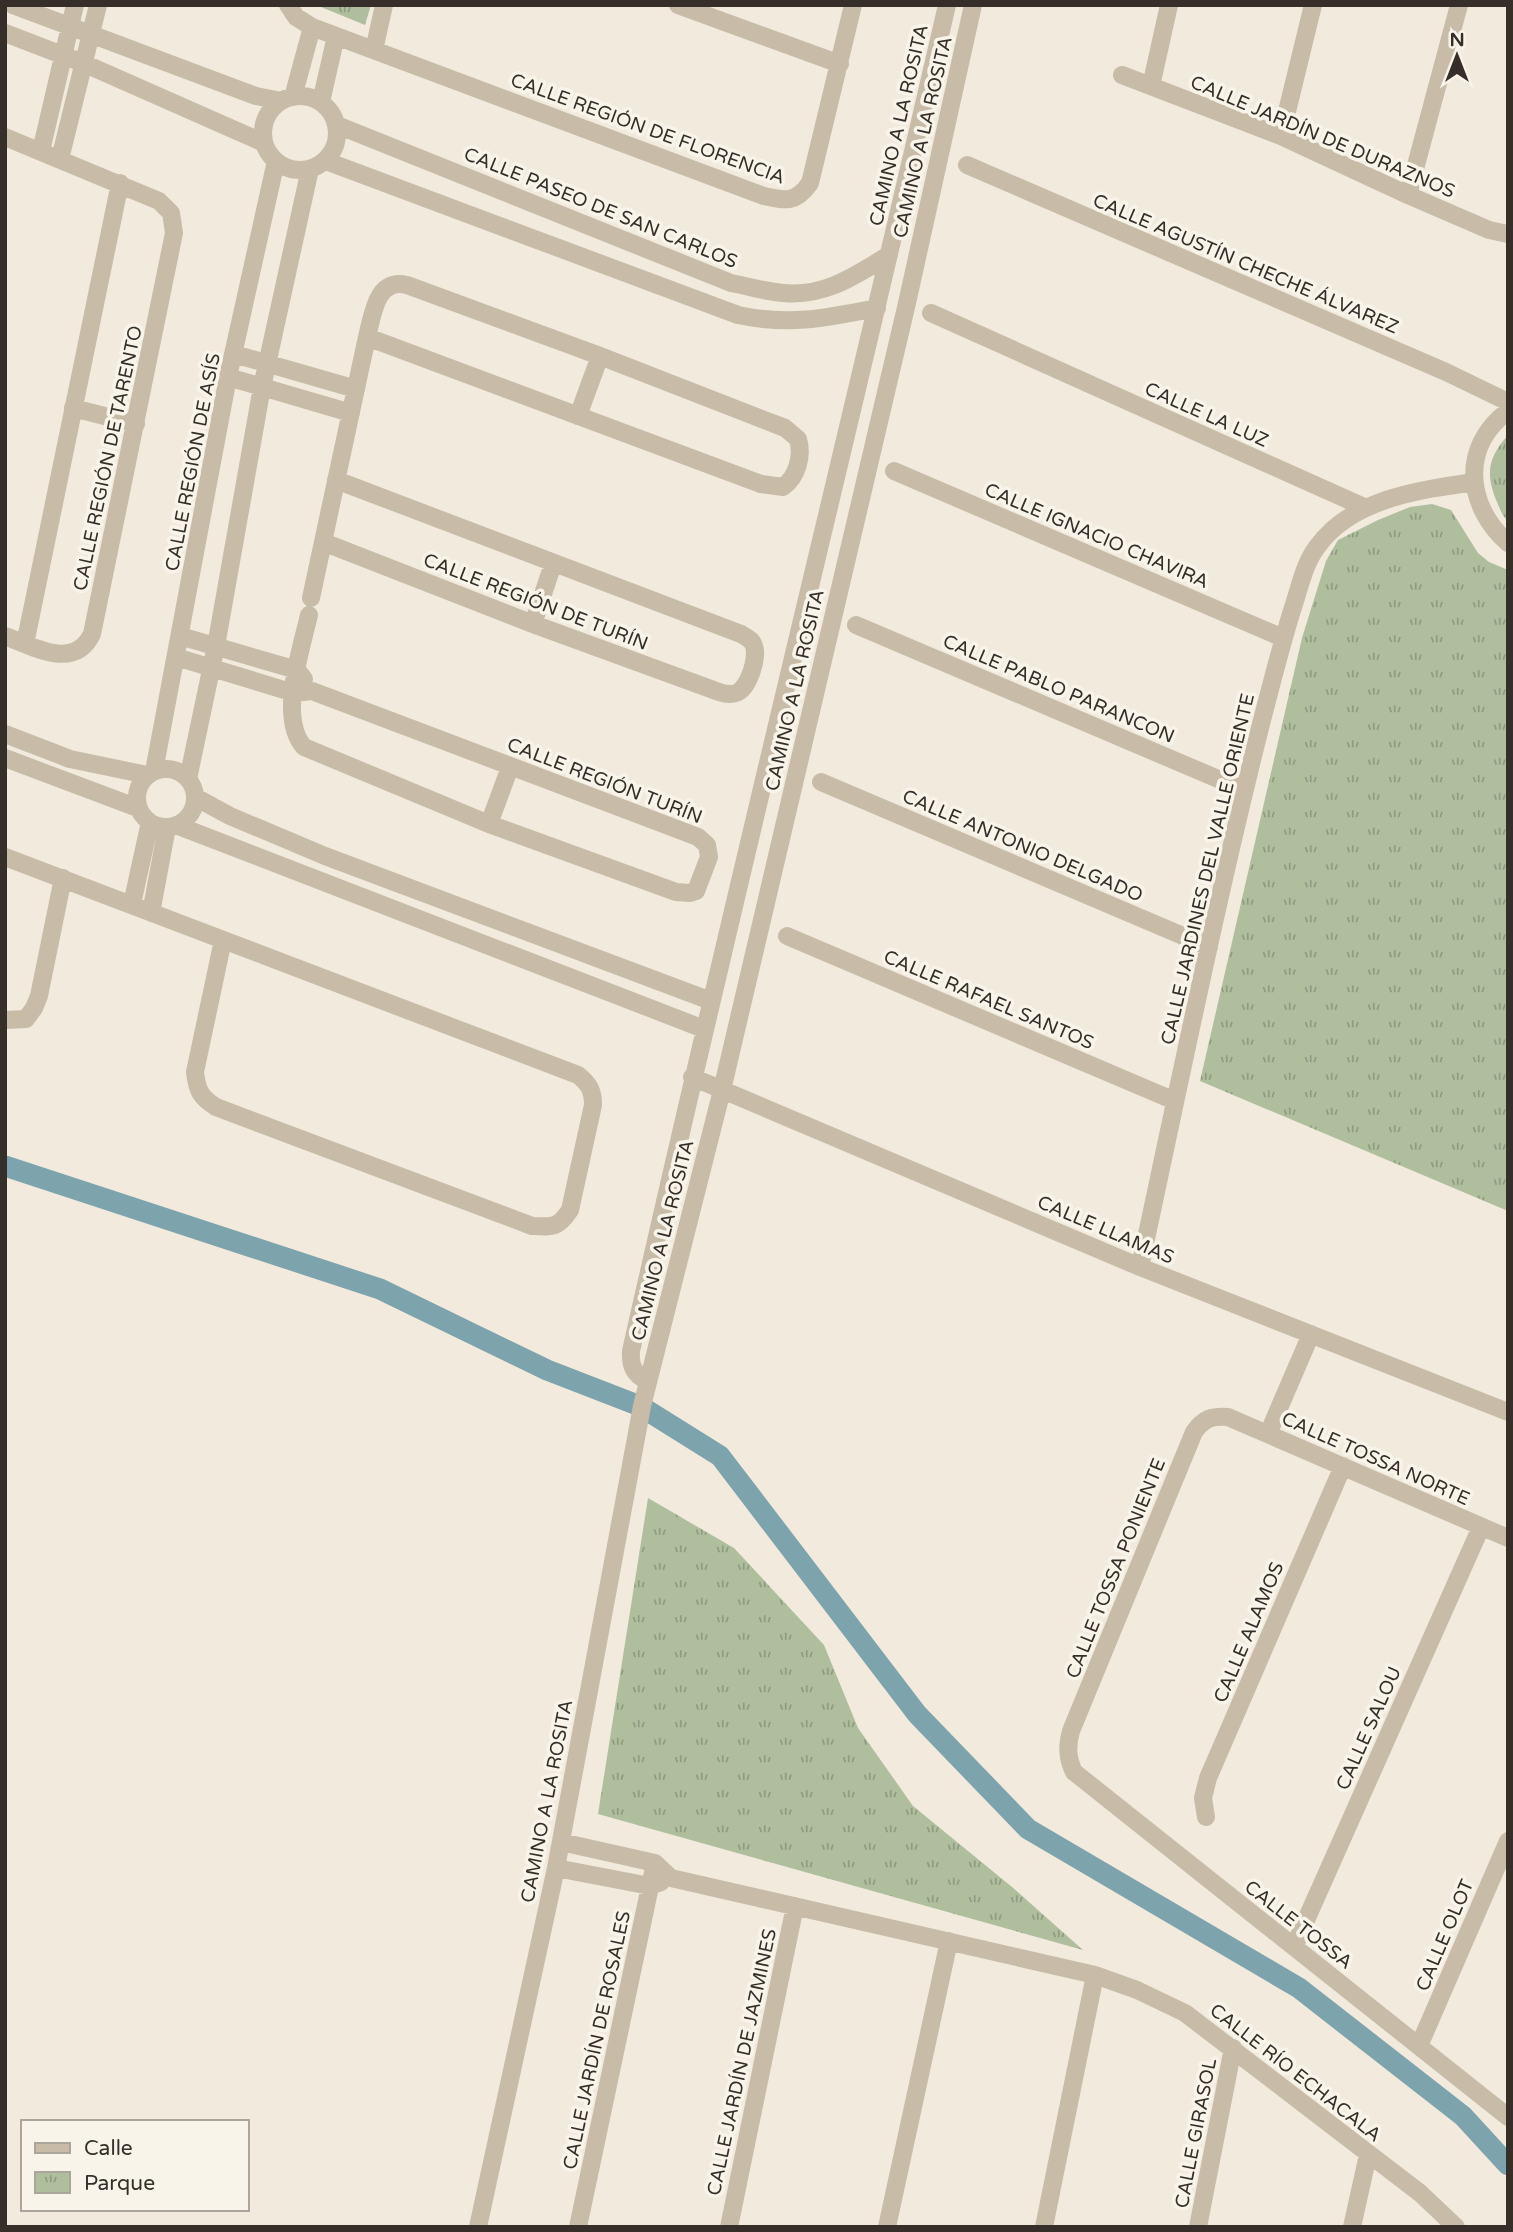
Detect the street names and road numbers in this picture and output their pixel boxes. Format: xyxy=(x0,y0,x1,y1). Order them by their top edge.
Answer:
street label: CAMINO A LA ROSITA xyxy=(864,22,932,228)
street label: CAMINO A LA ROSITA xyxy=(888,34,956,240)
street label: CALLE REGIÓN DE FLORENCIA xyxy=(508,68,788,189)
street label: CALLE JARDÍN DE DURAZNOS xyxy=(1187,70,1458,203)
street label: CALLE PASEO DE SAN CARLOS xyxy=(461,143,741,273)
street label: CALLE AGUSTÍN CHECHE ÁLVAREZ xyxy=(1090,188,1402,338)
street label: CALLE REGIÓN DE TARENTO xyxy=(68,323,147,593)
street label: CALLE REGIÓN DE ASÍS xyxy=(160,351,225,573)
street label: CALLE LA LUZ xyxy=(1141,378,1272,452)
street label: CALLE IGNACIO CHAVIRA xyxy=(981,479,1212,593)
street label: CALLE REGIÓN DE TURÍN xyxy=(420,548,651,655)
street label: CAMINO A LA ROSITA xyxy=(761,587,829,793)
street label: CALLE PABLO PARANCON xyxy=(939,630,1178,748)
street label: CALLE JARDINES DEL VALLE ORIENTE xyxy=(1157,691,1259,1047)
street label: CALLE REGIÓN TURÍN xyxy=(504,733,706,828)
street label: CALLE ANTONIO DELGADO xyxy=(899,785,1146,907)
street label: CALLE RAFAEL SANTOS xyxy=(880,946,1097,1054)
street label: CAMINO A LA ROSITA xyxy=(627,1138,699,1343)
street label: CALLE LLAMAS xyxy=(1034,1191,1177,1269)
street label: CALLE TOSSA NORTE xyxy=(1278,1408,1473,1510)
street label: CALLE TOSSA PONIENTE xyxy=(1062,1455,1170,1682)
street label: CALLE ALAMOS xyxy=(1209,1559,1288,1706)
street label: CALLE SALOU xyxy=(1332,1663,1406,1794)
street label: CAMINO A LA ROSITA xyxy=(517,1698,577,1905)
street label: CALLE TOSSA xyxy=(1240,1876,1357,1974)
street label: CALLE OLOT xyxy=(1412,1876,1478,1995)
street label: CALLE JARDÍN DE ROSALES xyxy=(558,1909,635,2171)
street label: CALLE JARDÍN DE JAZMINES xyxy=(702,1927,781,2198)
street label: CALLE RÍO ECHACALA xyxy=(1205,1998,1386,2146)
street label: CALLE GIRASOL xyxy=(1171,2056,1221,2210)

